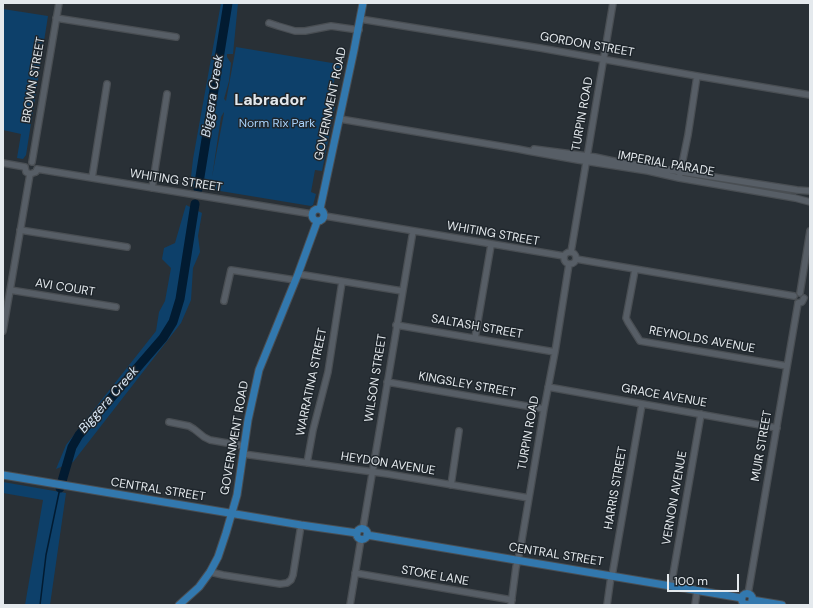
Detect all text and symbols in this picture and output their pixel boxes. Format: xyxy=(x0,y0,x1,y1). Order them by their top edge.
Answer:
street label: GORDON STREET xyxy=(539,30,635,60)
street label: BROWN STREET xyxy=(19,36,49,124)
street label: GOVERNMENT ROAD xyxy=(312,46,350,162)
water label: Biggera Creek xyxy=(199,53,227,139)
street label: TURPIN ROAD xyxy=(569,76,597,152)
district label: Labrador xyxy=(234,91,306,111)
park label: Norm Rix Park xyxy=(239,117,315,131)
street label: IMPERIAL PARADE xyxy=(616,148,716,180)
street label: WHITING STREET xyxy=(129,167,223,195)
street label: WHITING STREET xyxy=(446,219,540,249)
street label: AVI COURT xyxy=(34,276,96,300)
street label: SALTASH STREET xyxy=(430,312,524,342)
street label: REYNOLDS AVENUE xyxy=(648,324,756,356)
street label: WARRATINA STREET xyxy=(294,327,330,437)
street label: WILSON STREET xyxy=(362,333,390,423)
water label: Biggera Creek xyxy=(76,363,142,437)
street label: KINGSLEY STREET xyxy=(417,369,517,401)
street label: GOVERNMENT ROAD xyxy=(218,380,252,496)
street label: GRACE AVENUE xyxy=(620,381,708,411)
street label: TURPIN ROAD xyxy=(515,395,543,471)
street label: MUIR STREET xyxy=(749,409,775,483)
street label: HARRIS STREET xyxy=(602,445,630,531)
street label: HEYDON AVENUE xyxy=(340,449,436,479)
street label: VERNON AVENUE xyxy=(660,450,690,546)
street label: CENTRAL STREET xyxy=(110,475,206,505)
street label: CENTRAL STREET xyxy=(508,540,604,570)
street label: STOKE LANE xyxy=(400,563,470,589)
scale bar xyxy=(669,566,741,592)
text: 100 m xyxy=(674,573,708,589)

